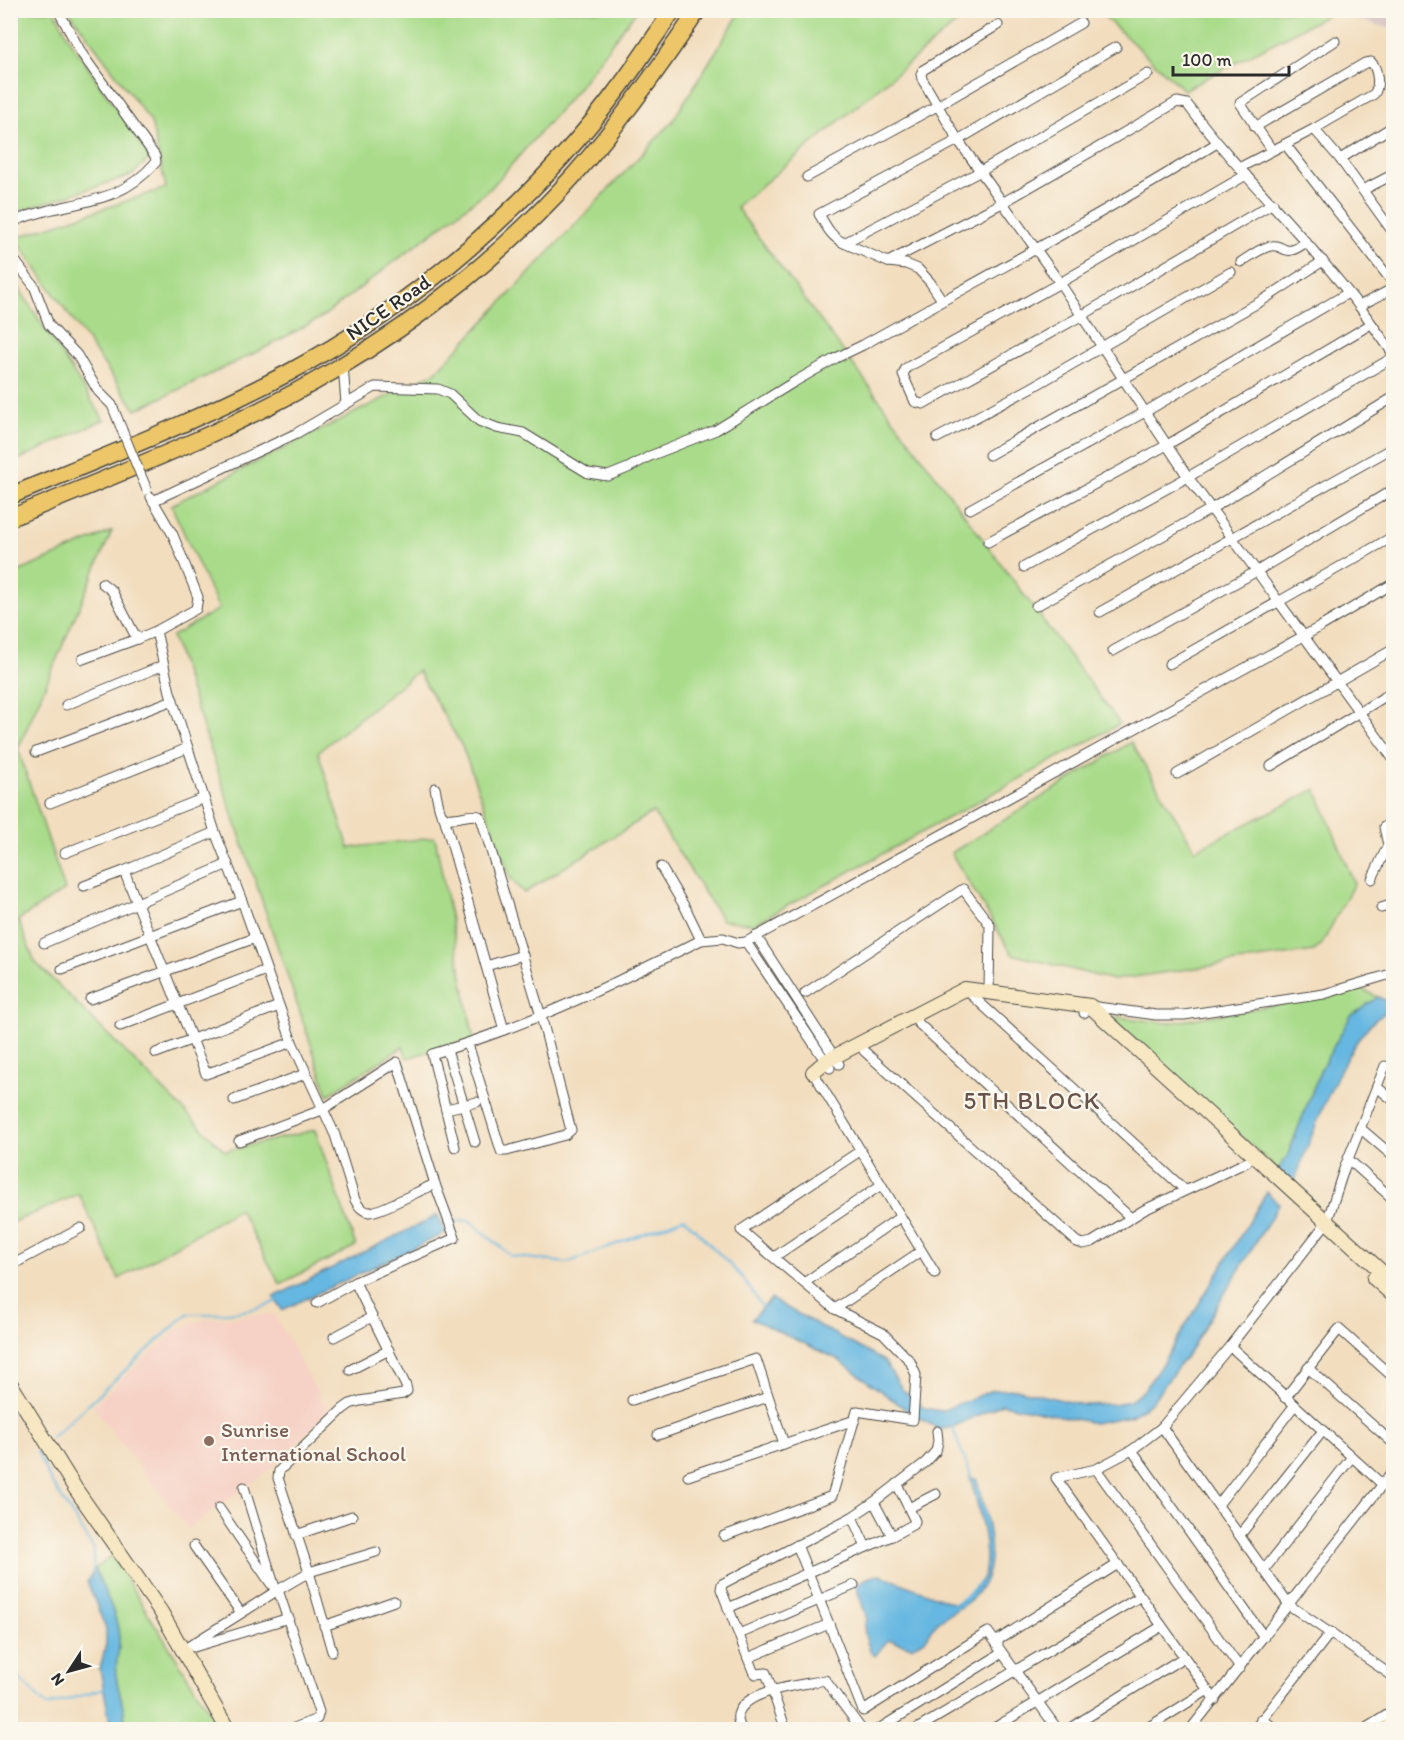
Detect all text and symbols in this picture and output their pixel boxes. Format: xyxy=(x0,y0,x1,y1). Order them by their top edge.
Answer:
scale bar xyxy=(1173,39,1288,77)
text: 100 m xyxy=(1182,49,1232,71)
street label: NICE Road xyxy=(341,269,435,345)
district label: 5TH BLOCK xyxy=(963,1086,1101,1115)
place label: Sunrise International School xyxy=(221,1417,406,1466)
marker: Sunrise International School xyxy=(202,1434,216,1448)
north arrow xyxy=(39,1641,99,1701)
text: N xyxy=(46,1670,68,1689)

